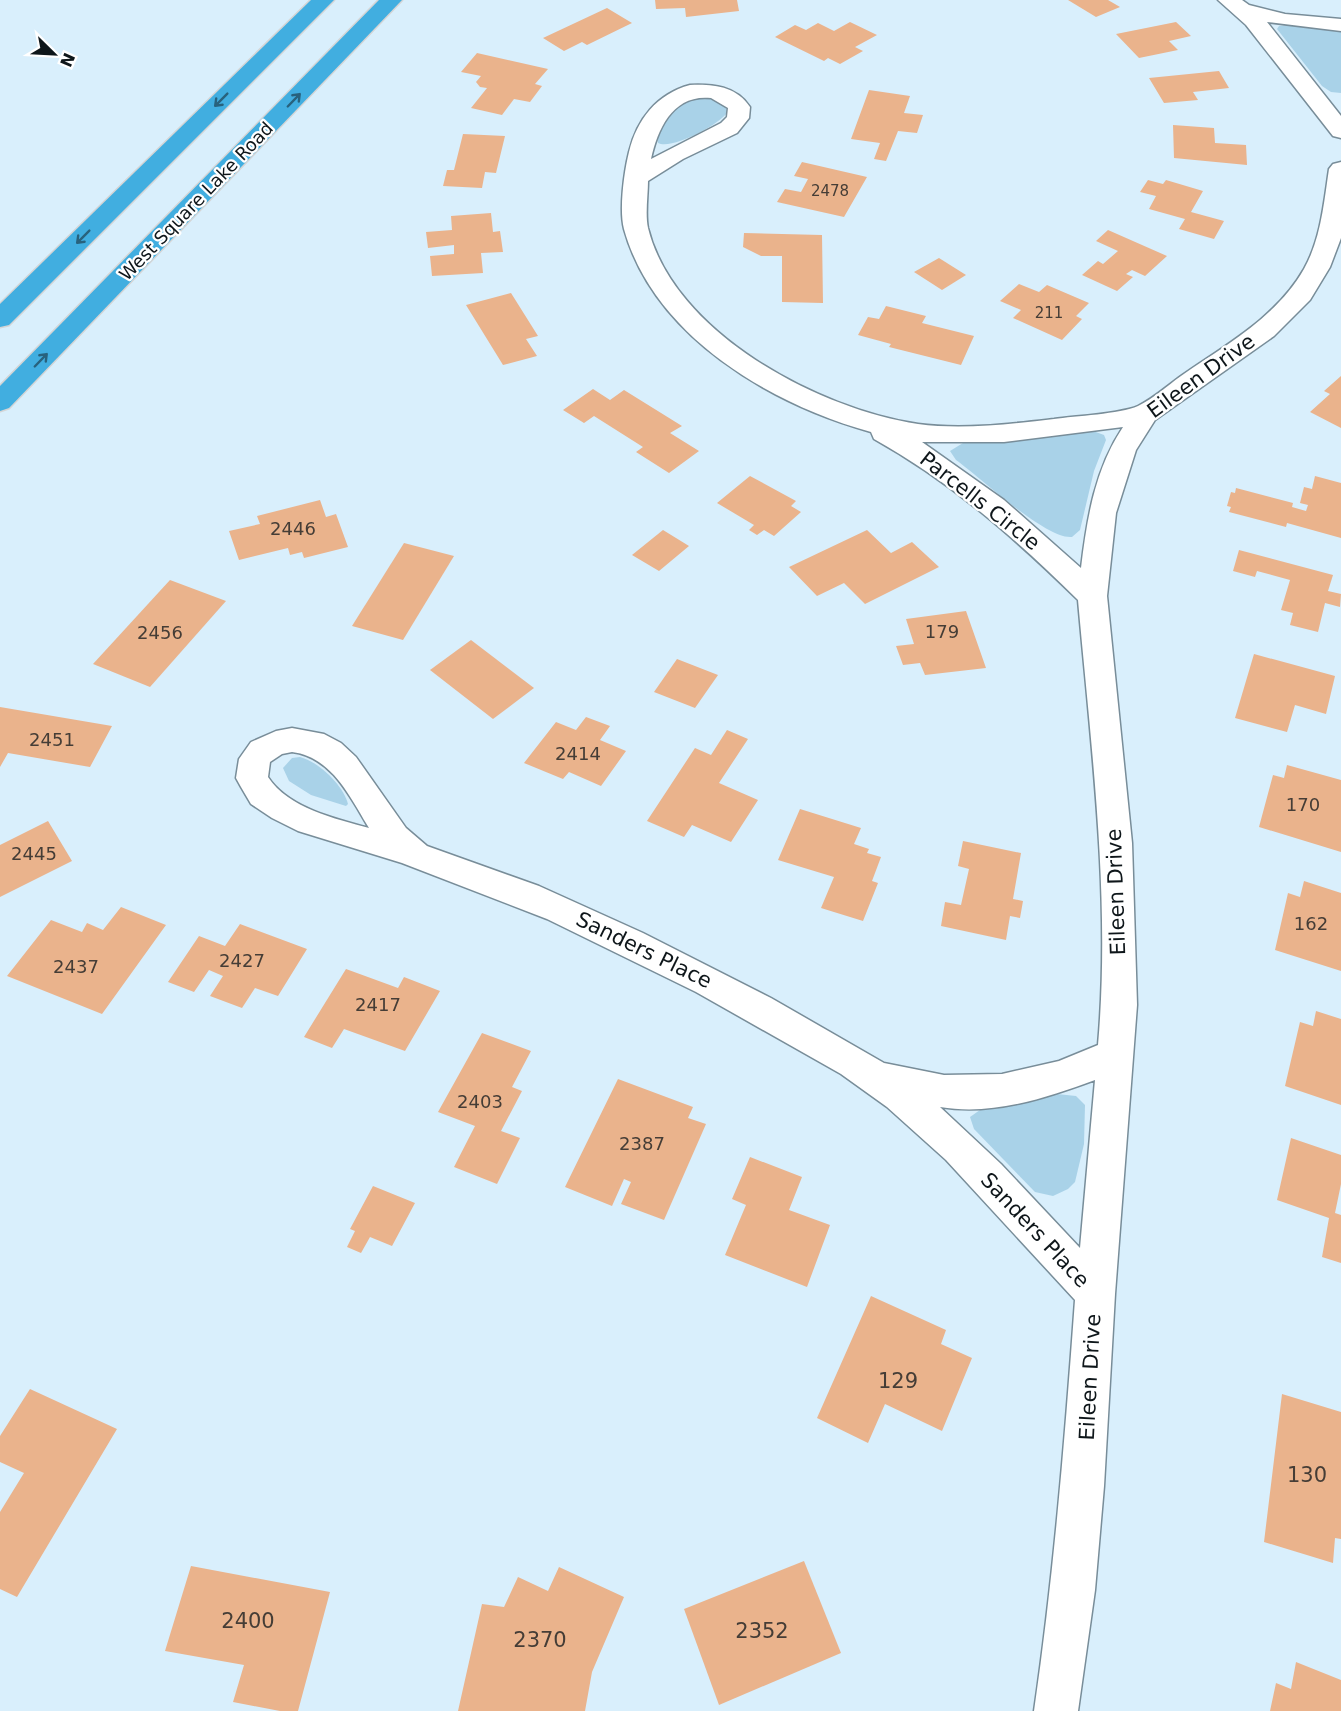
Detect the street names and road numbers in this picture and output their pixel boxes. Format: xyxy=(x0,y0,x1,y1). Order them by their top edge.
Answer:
street label: West Square Lake Road xyxy=(115,118,277,284)
street label: Eileen Drive xyxy=(1143,329,1259,423)
street label: Parcells Circle xyxy=(915,447,1045,555)
street label: Eileen Drive xyxy=(1102,828,1130,956)
street label: Sanders Place xyxy=(572,907,716,993)
street label: Sanders Place xyxy=(976,1168,1094,1292)
street label: Eileen Drive xyxy=(1075,1313,1105,1441)

